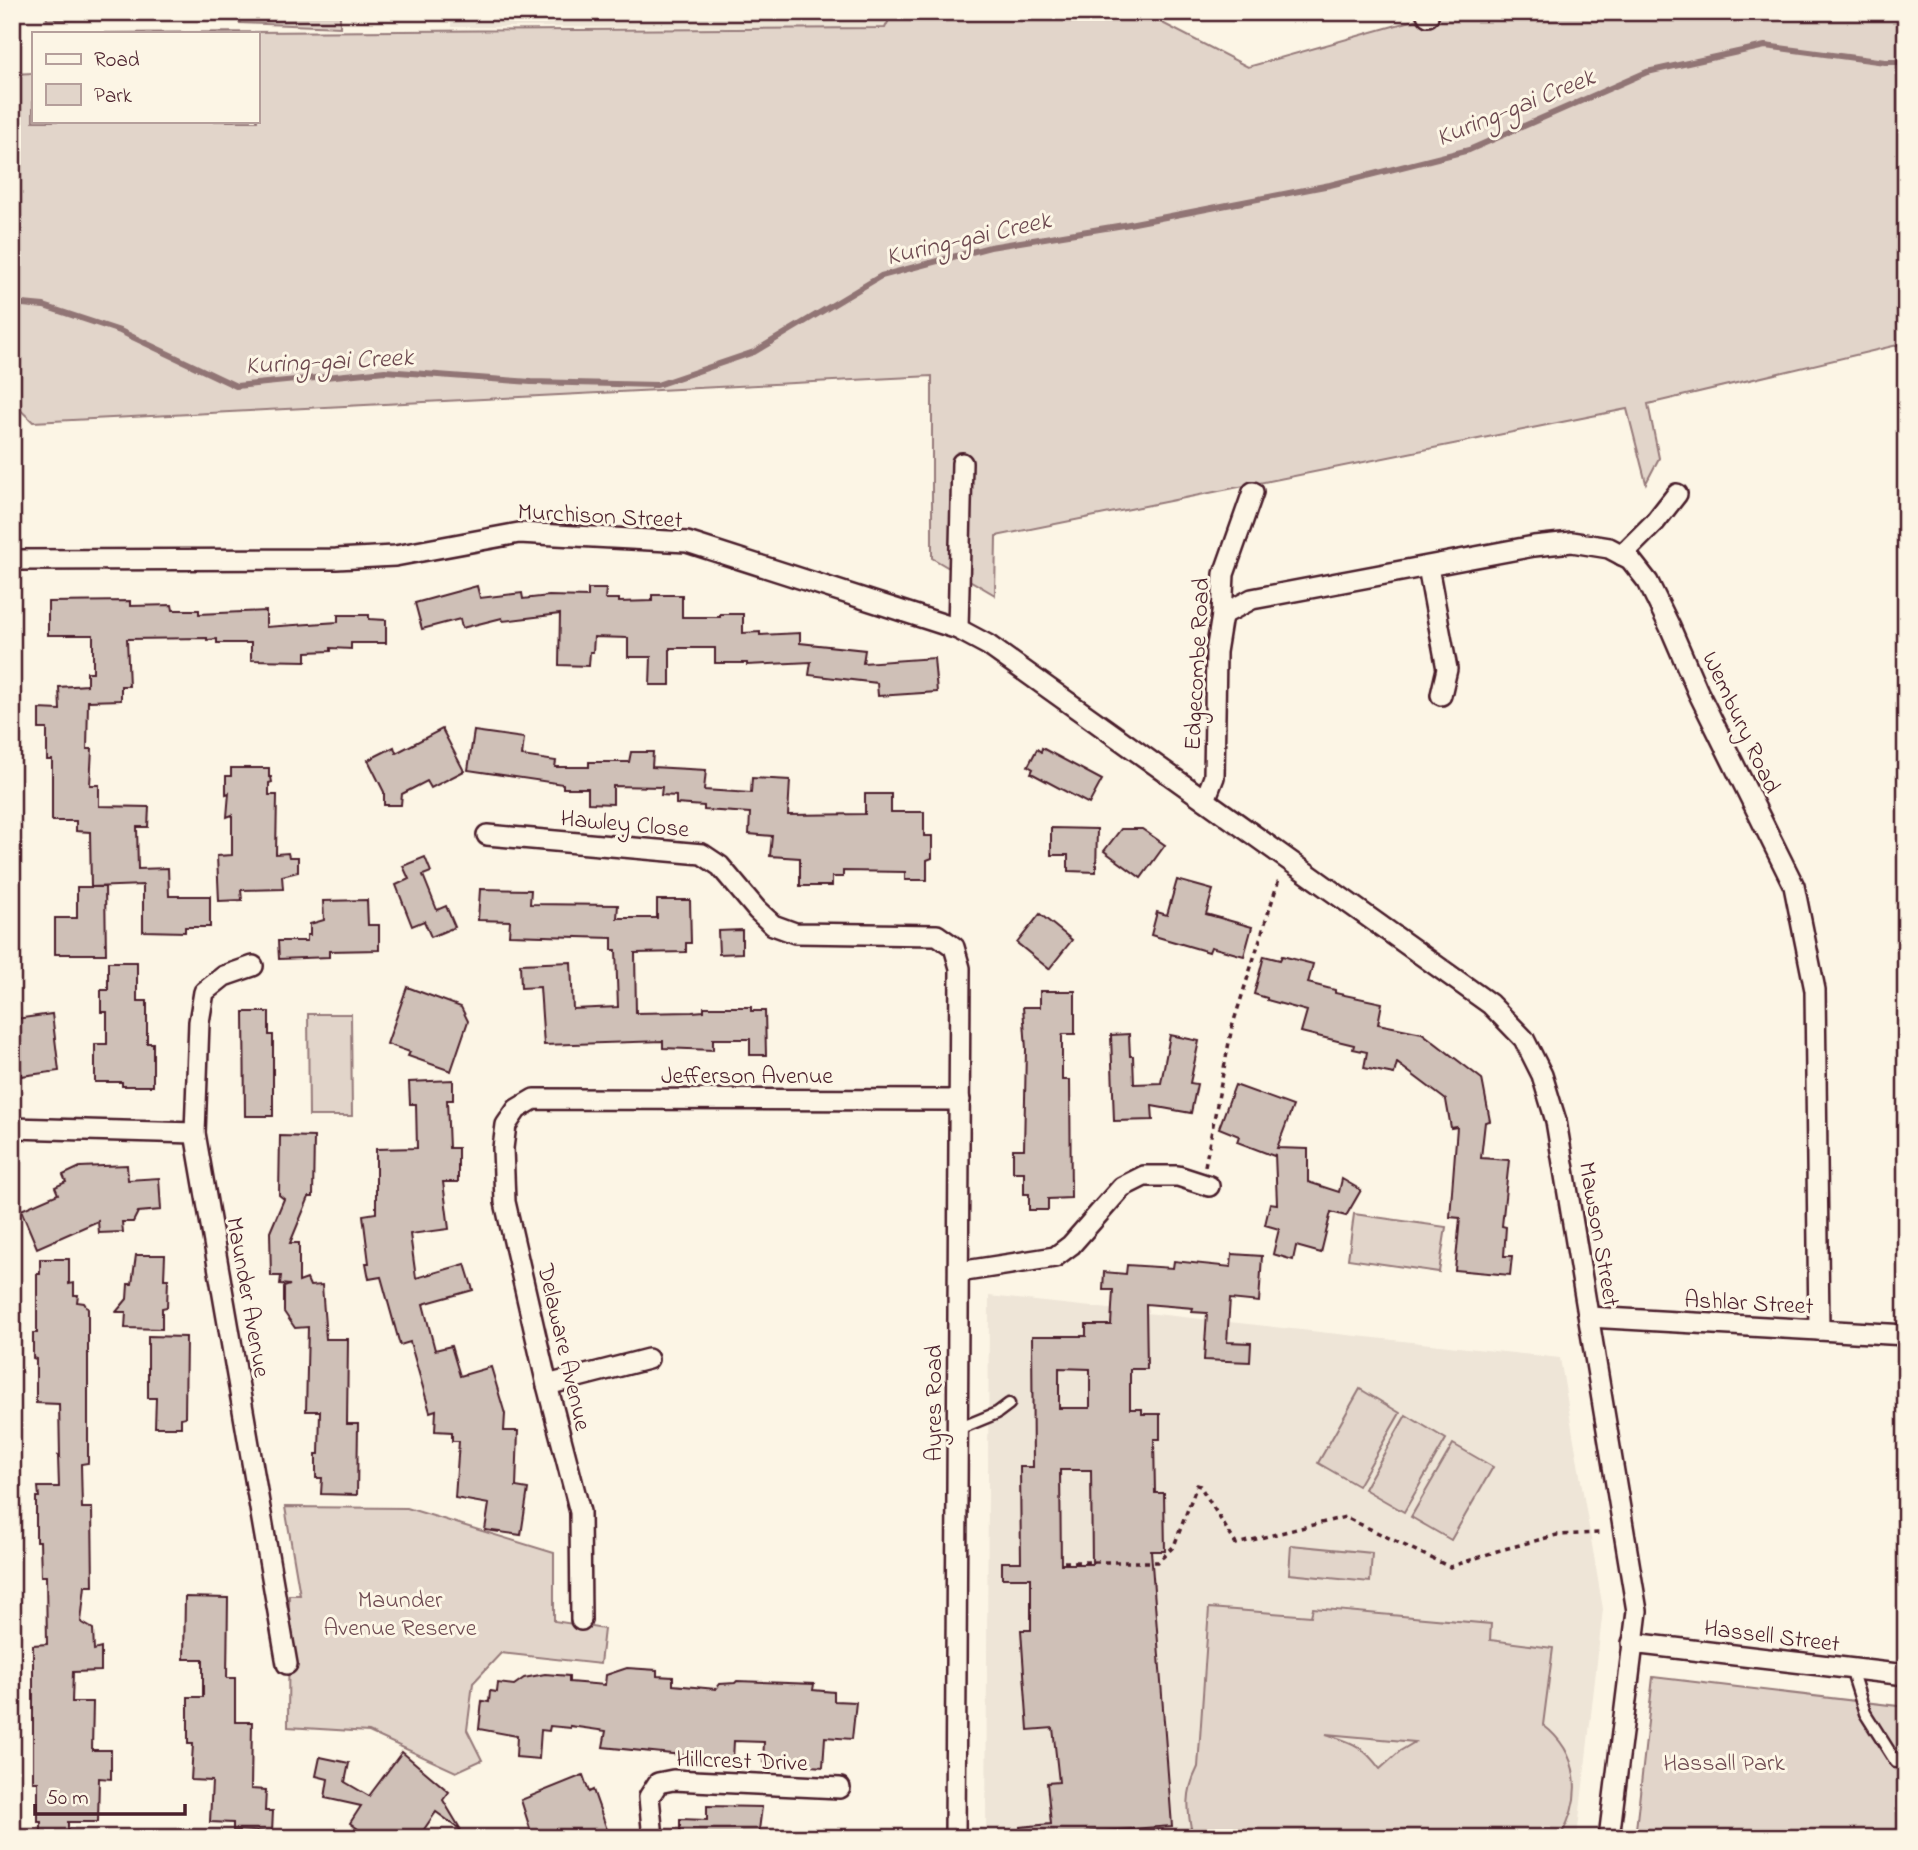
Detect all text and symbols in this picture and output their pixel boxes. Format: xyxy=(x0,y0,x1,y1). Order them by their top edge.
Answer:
legend xyxy=(32,32,259,122)
text: Road xyxy=(94,46,140,76)
water label: Kuring-gai Creek xyxy=(1431,59,1603,158)
text: Park xyxy=(94,82,133,112)
water label: Kuring-gai Creek xyxy=(882,202,1057,277)
water label: Kuring-gai Creek xyxy=(244,340,416,386)
street label: Murchison Street xyxy=(517,496,683,539)
street label: Edgecombe Road xyxy=(1176,576,1221,751)
street label: Wembury Road xyxy=(1691,646,1788,801)
street label: Hawley Close xyxy=(559,802,691,850)
street label: Jefferson Avenue xyxy=(661,1060,833,1095)
street label: Mawson Street xyxy=(1568,1159,1627,1310)
street label: Maunder Avenue xyxy=(215,1214,278,1381)
street label: Delaware Avenue xyxy=(526,1260,599,1435)
street label: Ashlar Street xyxy=(1683,1284,1814,1325)
street label: Ayres Road xyxy=(918,1344,954,1461)
park label: Maunder Avenue Reserve xyxy=(324,1584,477,1647)
street label: Hassell Street xyxy=(1702,1612,1842,1663)
street label: Hillcrest Drive xyxy=(676,1743,809,1782)
park label: Hassall Park xyxy=(1663,1747,1785,1782)
scale bar xyxy=(35,1773,186,1817)
text: 50 m xyxy=(46,1784,89,1814)

